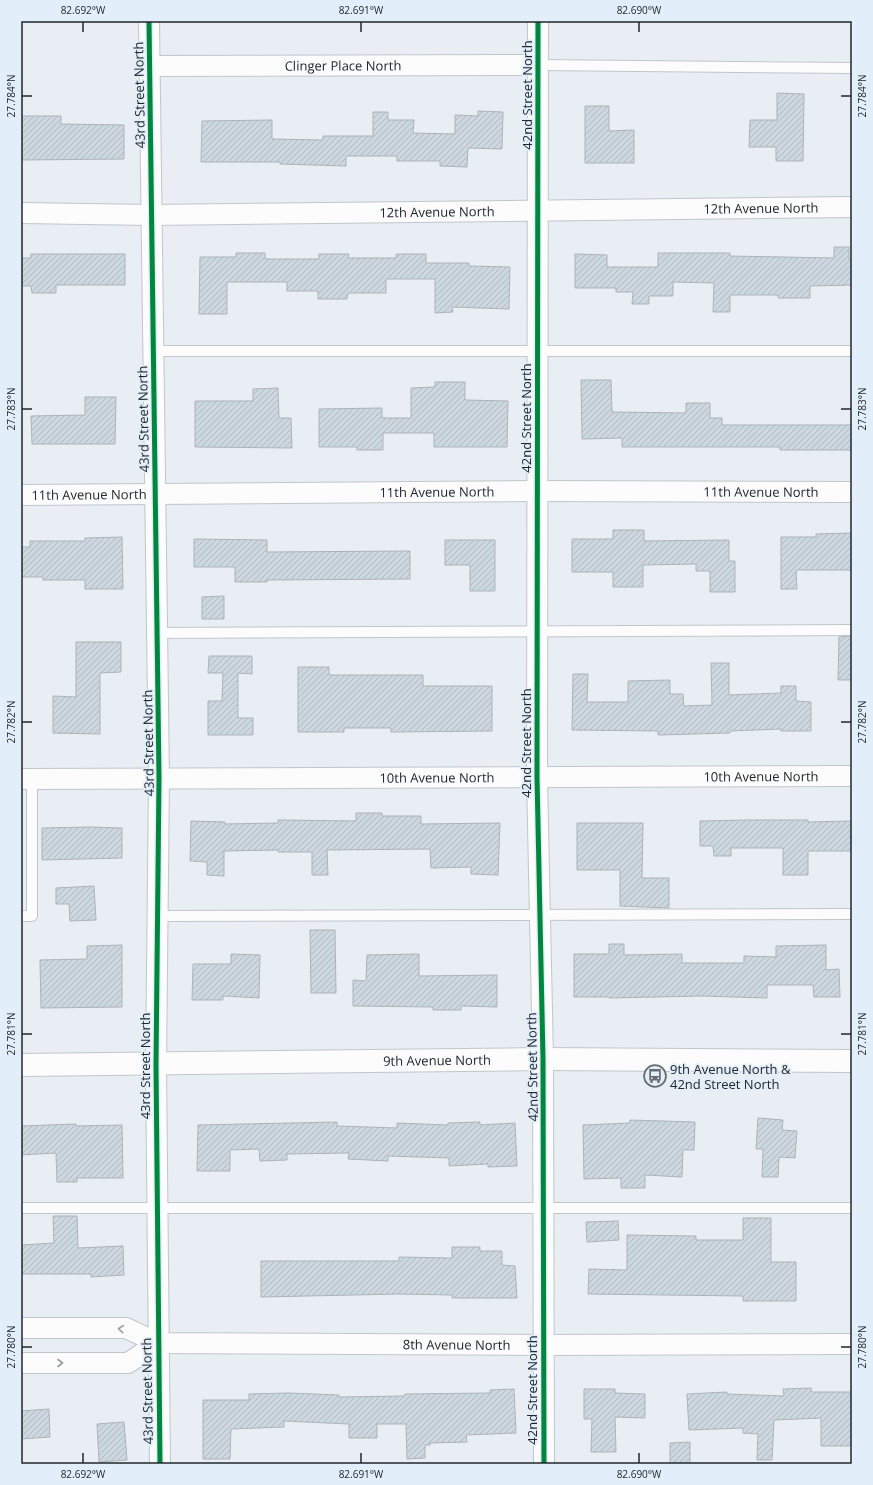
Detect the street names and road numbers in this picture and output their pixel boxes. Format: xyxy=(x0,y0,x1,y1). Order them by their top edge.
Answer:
street label: 42nd Street North xyxy=(518,40,536,150)
street label: 43rd Street North xyxy=(129,41,149,149)
street label: Clinger Place North xyxy=(285,56,401,75)
street label: 12th Avenue North xyxy=(703,198,819,218)
street label: 12th Avenue North xyxy=(379,202,495,221)
street label: 42nd Street North xyxy=(517,363,535,473)
street label: 43rd Street North xyxy=(133,365,153,473)
street label: 11th Avenue North xyxy=(379,482,495,501)
street label: 11th Avenue North xyxy=(703,483,819,501)
street label: 11th Avenue North xyxy=(31,485,147,504)
street label: 42nd Street North xyxy=(517,688,535,798)
street label: 43rd Street North xyxy=(138,689,158,797)
street label: 10th Avenue North xyxy=(703,767,819,786)
street label: 10th Avenue North xyxy=(379,768,495,787)
street label: 42nd Street North xyxy=(522,1012,542,1122)
street label: 43rd Street North xyxy=(136,1013,154,1119)
street label: 9th Avenue North xyxy=(383,1051,491,1070)
street label: 8th Avenue North xyxy=(403,1335,511,1354)
street label: 42nd Street North xyxy=(523,1335,541,1445)
street label: 43rd Street North xyxy=(137,1337,157,1445)

